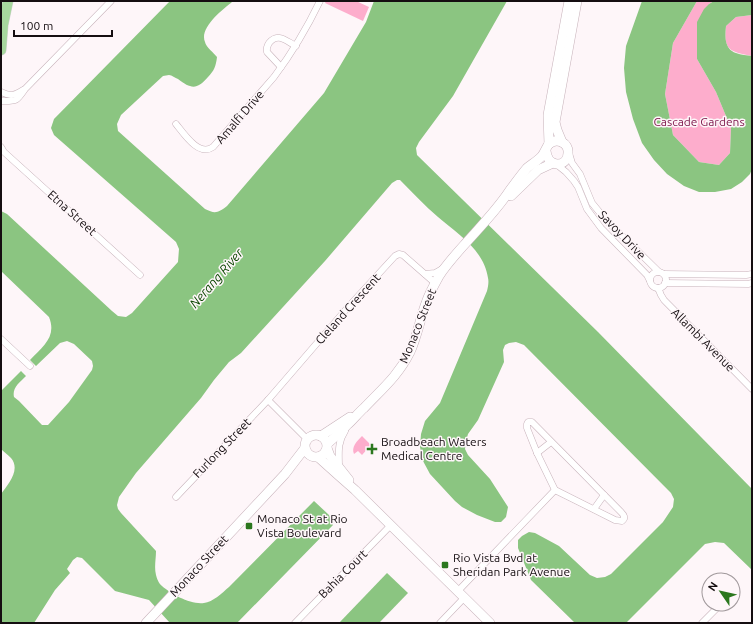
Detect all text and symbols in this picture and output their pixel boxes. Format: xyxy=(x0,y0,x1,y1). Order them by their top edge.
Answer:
scale bar xyxy=(14,12,112,38)
text: 100 m xyxy=(20,19,53,32)
street label: Amalfi Drive xyxy=(213,87,266,146)
park label: Cascade Gardens xyxy=(653,115,745,128)
street label: Etna Street xyxy=(45,187,99,238)
street label: Savoy Drive xyxy=(596,208,649,262)
water label: Nerang River xyxy=(187,245,246,310)
street label: Cleland Crescent xyxy=(313,270,383,347)
street label: Monaco Street xyxy=(397,286,439,365)
street label: Allambi Avenue xyxy=(669,305,738,374)
street label: Furlong Street xyxy=(190,415,254,480)
place label: Broadbeach Waters Medical Centre xyxy=(381,435,486,462)
marker: Broadbeach Waters Medical Centre xyxy=(366,443,378,455)
place label: Monaco St at Rio Vista Boulevard xyxy=(257,512,348,539)
marker: Monaco St at Rio Vista Boulevard xyxy=(244,521,254,531)
street label: Monaco Street xyxy=(167,532,231,599)
street label: Bahia Court xyxy=(316,547,370,600)
place label: Rio Vista Bvd at Sheridan Park Avenue xyxy=(453,551,570,578)
marker: Rio Vista Bvd at Sheridan Park Avenue xyxy=(440,560,450,570)
north arrow xyxy=(701,572,741,612)
text: N xyxy=(705,580,720,593)

